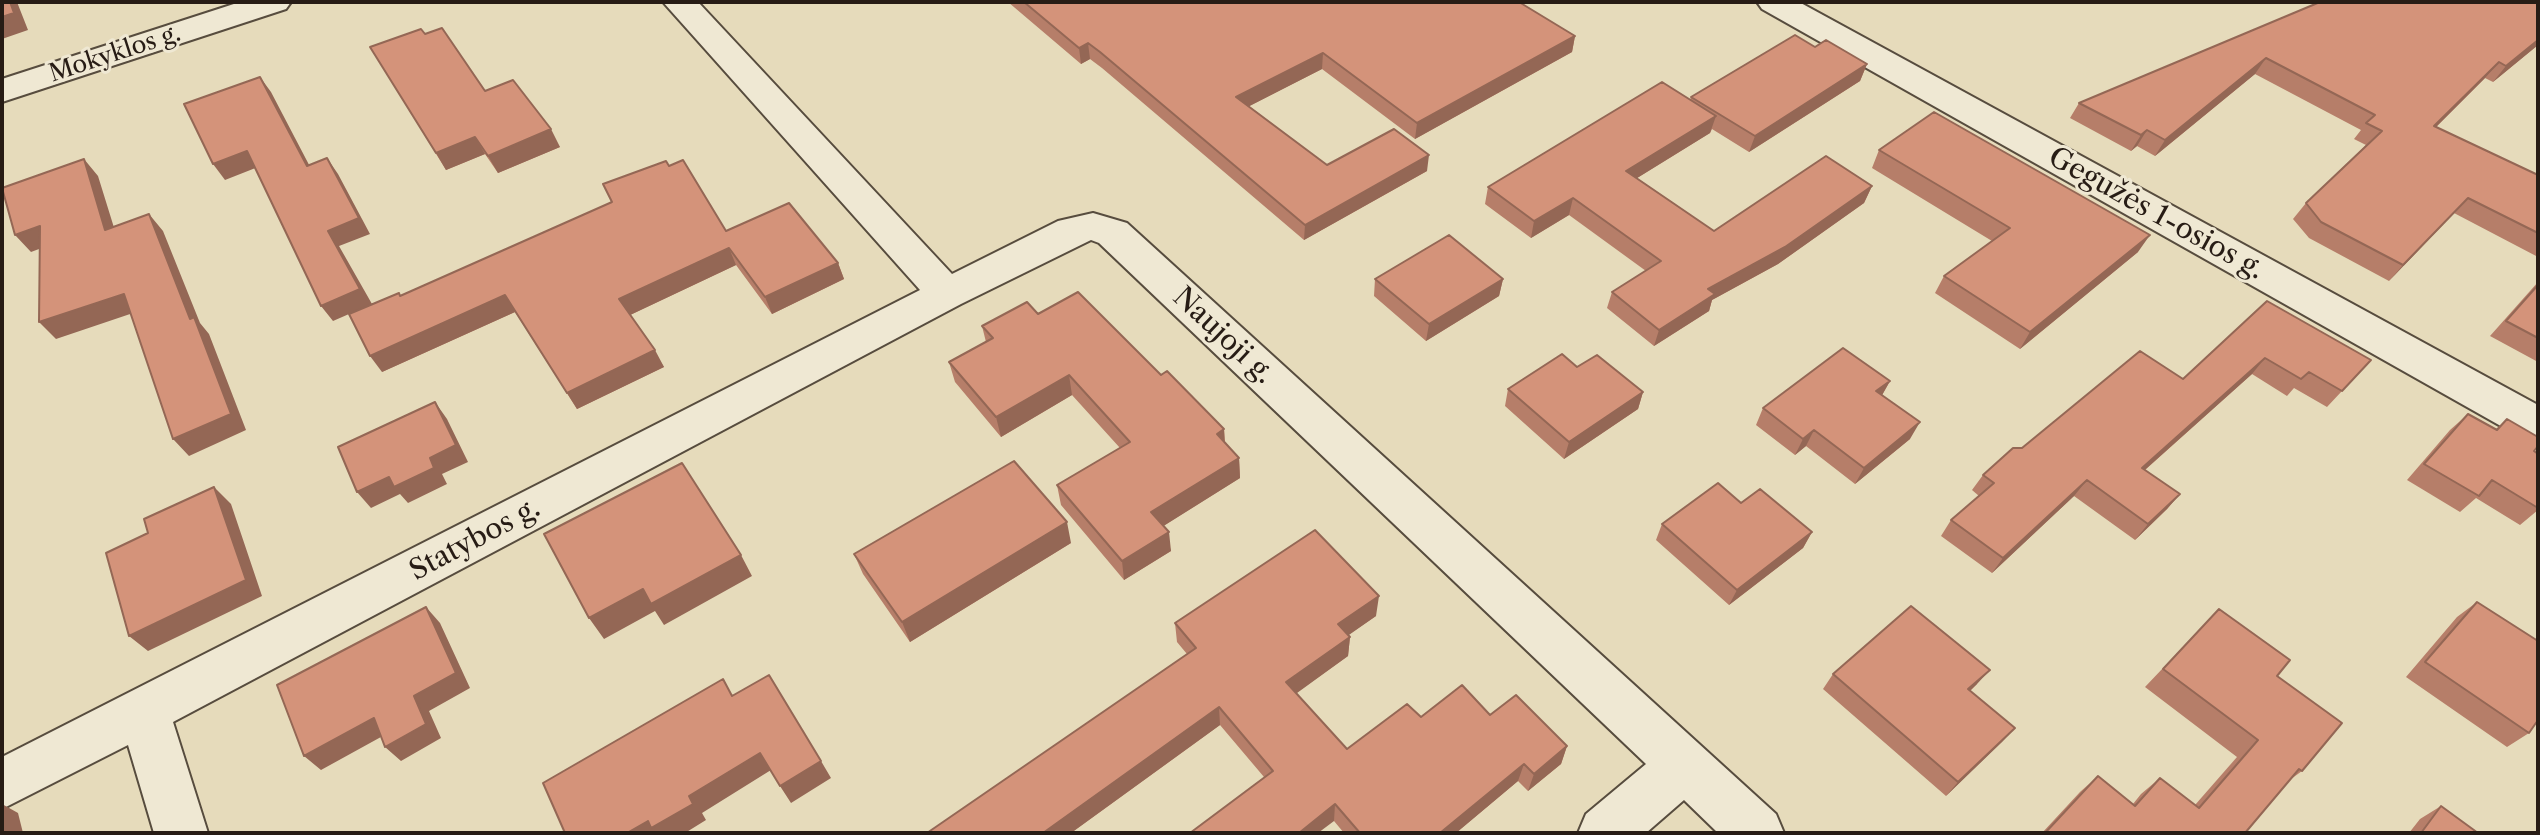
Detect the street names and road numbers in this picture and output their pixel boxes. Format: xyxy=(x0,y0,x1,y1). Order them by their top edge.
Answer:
street label: Mokyklos g. xyxy=(46,19,184,89)
street label: Gegužės 1-osios g. xyxy=(2042,141,2270,287)
street label: Naujoji g. xyxy=(1166,281,1280,391)
street label: Statybos g. xyxy=(404,492,546,588)

